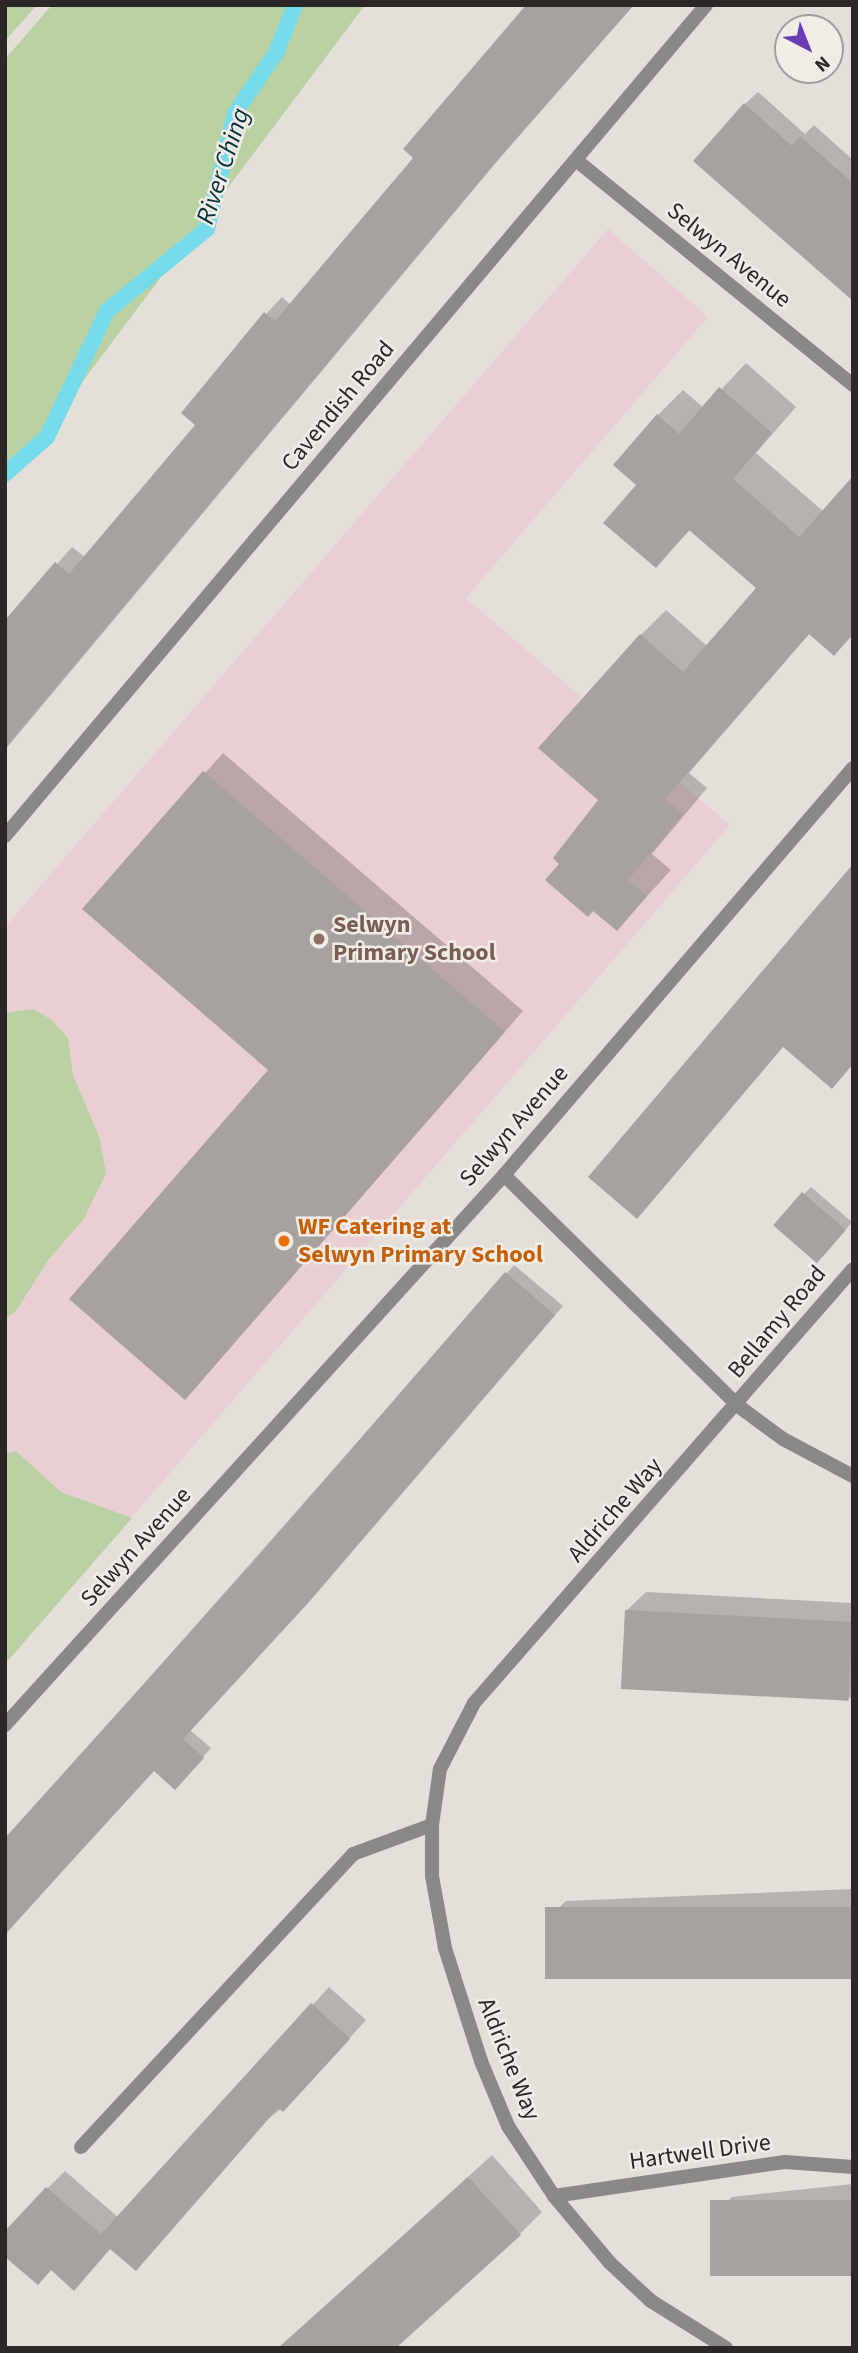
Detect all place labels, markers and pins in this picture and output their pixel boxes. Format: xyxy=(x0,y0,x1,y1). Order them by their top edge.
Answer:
place label: Selwyn Primary School xyxy=(333,911,496,967)
marker: Selwyn Primary School xyxy=(311,931,327,947)
place label: WF Catering at Selwyn Primary School xyxy=(298,1213,543,1269)
marker: WF Catering at Selwyn Primary School xyxy=(276,1233,292,1249)

